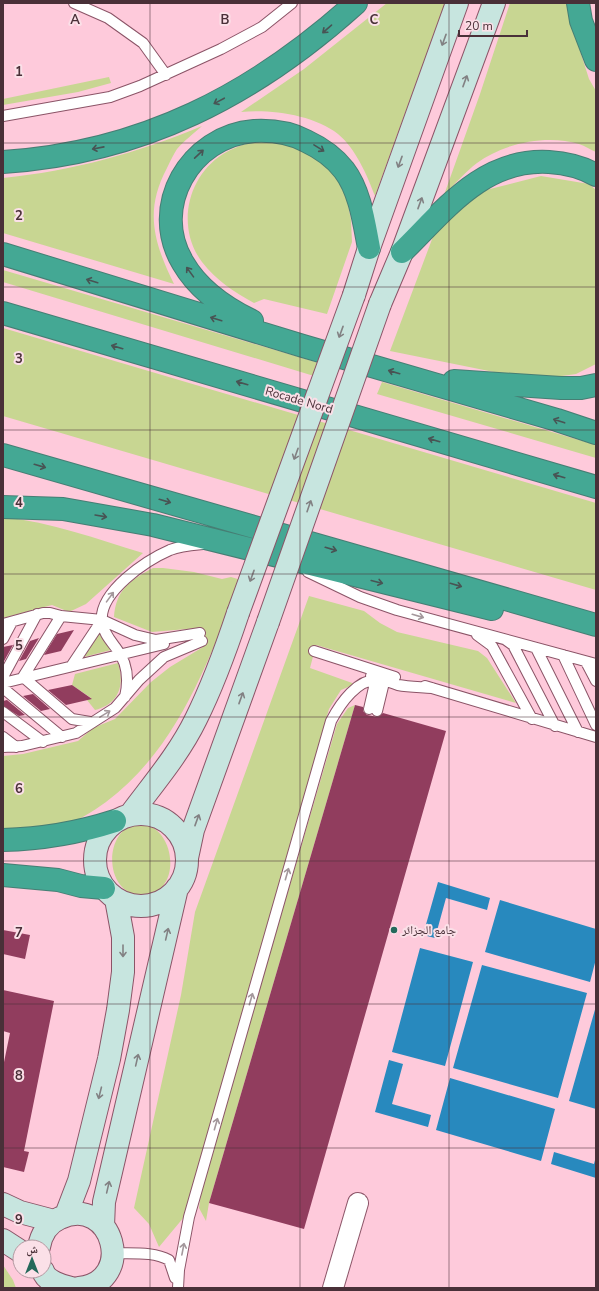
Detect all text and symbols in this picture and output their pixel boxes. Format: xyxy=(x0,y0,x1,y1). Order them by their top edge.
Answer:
text: A xyxy=(70,11,80,29)
text: B xyxy=(221,11,230,29)
text: C xyxy=(370,11,379,29)
scale bar xyxy=(459,12,527,38)
text: 20 m xyxy=(465,18,493,34)
one-way arrow xyxy=(322,24,332,33)
one-way arrow xyxy=(440,33,447,46)
text: 1 xyxy=(15,63,23,81)
one-way arrow xyxy=(462,75,470,87)
one-way arrow xyxy=(213,98,225,105)
one-way arrow xyxy=(92,144,105,152)
one-way arrow xyxy=(313,145,325,153)
one-way arrow xyxy=(194,150,204,159)
one-way arrow xyxy=(396,155,403,168)
one-way arrow xyxy=(417,197,425,209)
text: 2 xyxy=(15,207,23,225)
one-way arrow xyxy=(185,267,194,278)
one-way arrow xyxy=(85,277,98,284)
one-way arrow xyxy=(209,315,222,322)
one-way arrow xyxy=(336,325,344,337)
one-way arrow xyxy=(111,343,124,350)
text: 3 xyxy=(15,350,23,368)
one-way arrow xyxy=(388,368,401,376)
one-way arrow xyxy=(236,379,249,386)
street label: Rocade Nord xyxy=(263,383,335,417)
one-way arrow xyxy=(553,417,566,424)
one-way arrow xyxy=(428,436,441,443)
one-way arrow xyxy=(292,448,300,460)
one-way arrow xyxy=(34,462,47,470)
one-way arrow xyxy=(552,472,565,479)
text: 4 xyxy=(15,494,23,512)
one-way arrow xyxy=(159,498,172,505)
one-way arrow xyxy=(306,500,313,513)
one-way arrow xyxy=(94,512,107,520)
one-way arrow xyxy=(324,546,337,553)
one-way arrow xyxy=(248,570,255,583)
one-way arrow xyxy=(371,578,384,586)
one-way arrow xyxy=(449,582,462,589)
one-way arrow xyxy=(106,592,114,603)
one-way arrow xyxy=(412,613,425,620)
text: 5 xyxy=(15,637,23,655)
one-way arrow xyxy=(238,692,246,704)
one-way arrow xyxy=(99,710,111,718)
text: 6 xyxy=(15,780,23,798)
one-way arrow xyxy=(194,813,201,826)
one-way arrow xyxy=(284,867,291,880)
place label: جامع الجزائر xyxy=(401,922,457,938)
text: 7 xyxy=(15,924,23,942)
marker: جامع الجزائر xyxy=(389,925,399,935)
one-way arrow xyxy=(163,928,171,941)
one-way arrow xyxy=(119,944,127,957)
one-way arrow xyxy=(248,992,255,1005)
one-way arrow xyxy=(134,1054,142,1067)
text: 8 xyxy=(15,1067,23,1085)
one-way arrow xyxy=(96,1086,104,1099)
one-way arrow xyxy=(213,1117,220,1130)
one-way arrow xyxy=(104,1181,112,1194)
text: 9 xyxy=(15,1211,23,1229)
north arrow xyxy=(12,1239,52,1279)
text: ش xyxy=(26,1242,38,1257)
one-way arrow xyxy=(179,1243,187,1256)

